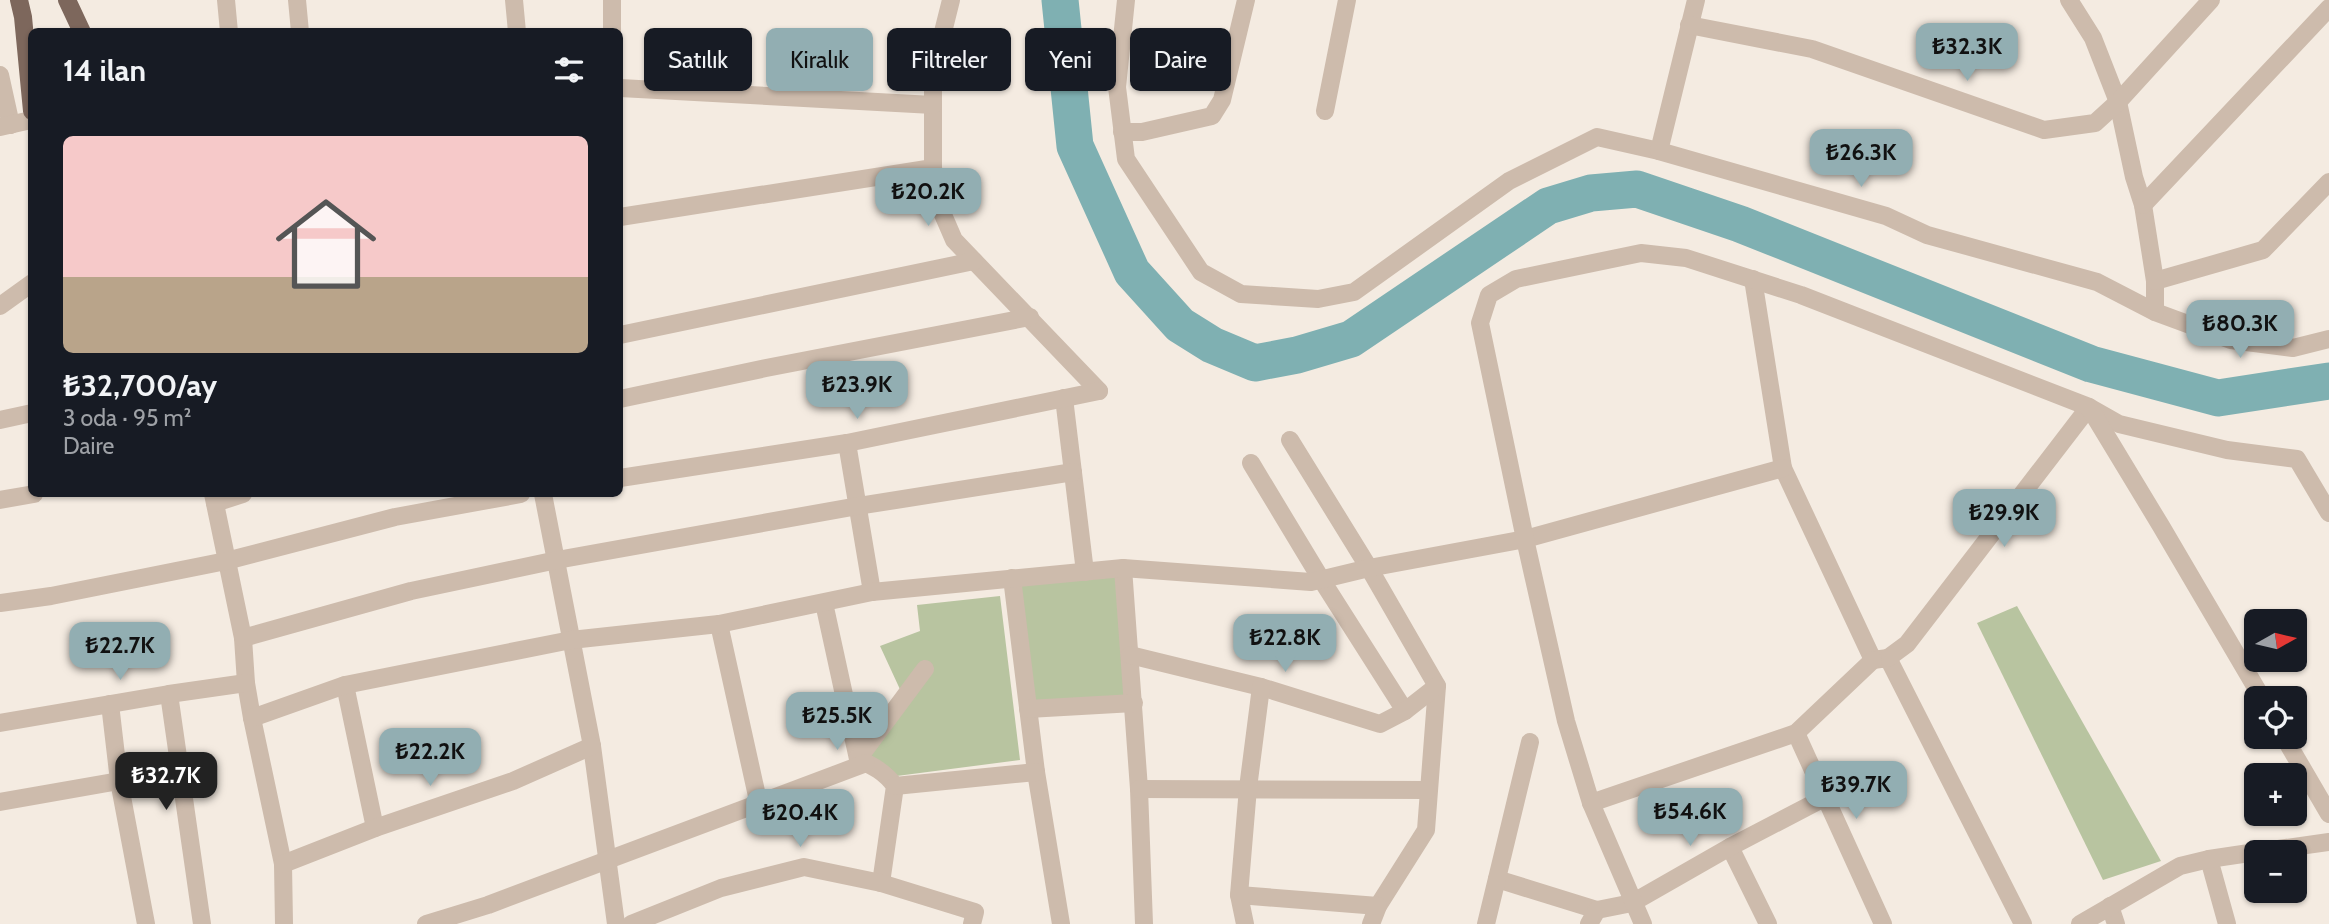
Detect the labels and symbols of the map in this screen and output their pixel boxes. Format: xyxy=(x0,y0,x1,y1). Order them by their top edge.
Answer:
pin: ₺32.3K xyxy=(1910,24,2024,83)
pin: ₺26.3K xyxy=(1804,130,1918,189)
pin: ₺20.2K xyxy=(871,168,985,228)
pin: ₺80.3K xyxy=(2183,300,2297,360)
pin: ₺23.9K xyxy=(800,362,914,421)
pin: ₺29.9K xyxy=(1947,490,2061,549)
north arrow xyxy=(2244,609,2306,672)
pin: ₺22.8K xyxy=(1228,614,1342,674)
pin: ₺22.7K xyxy=(63,622,177,682)
pin: ₺25.5K xyxy=(780,692,894,752)
pin: ₺22.2K xyxy=(373,728,487,788)
pin: ₺32.7K xyxy=(109,752,223,812)
pin: ₺39.7K xyxy=(1799,762,1913,821)
pin: ₺54.6K xyxy=(1633,788,1747,848)
pin: ₺20.4K xyxy=(743,790,857,849)

